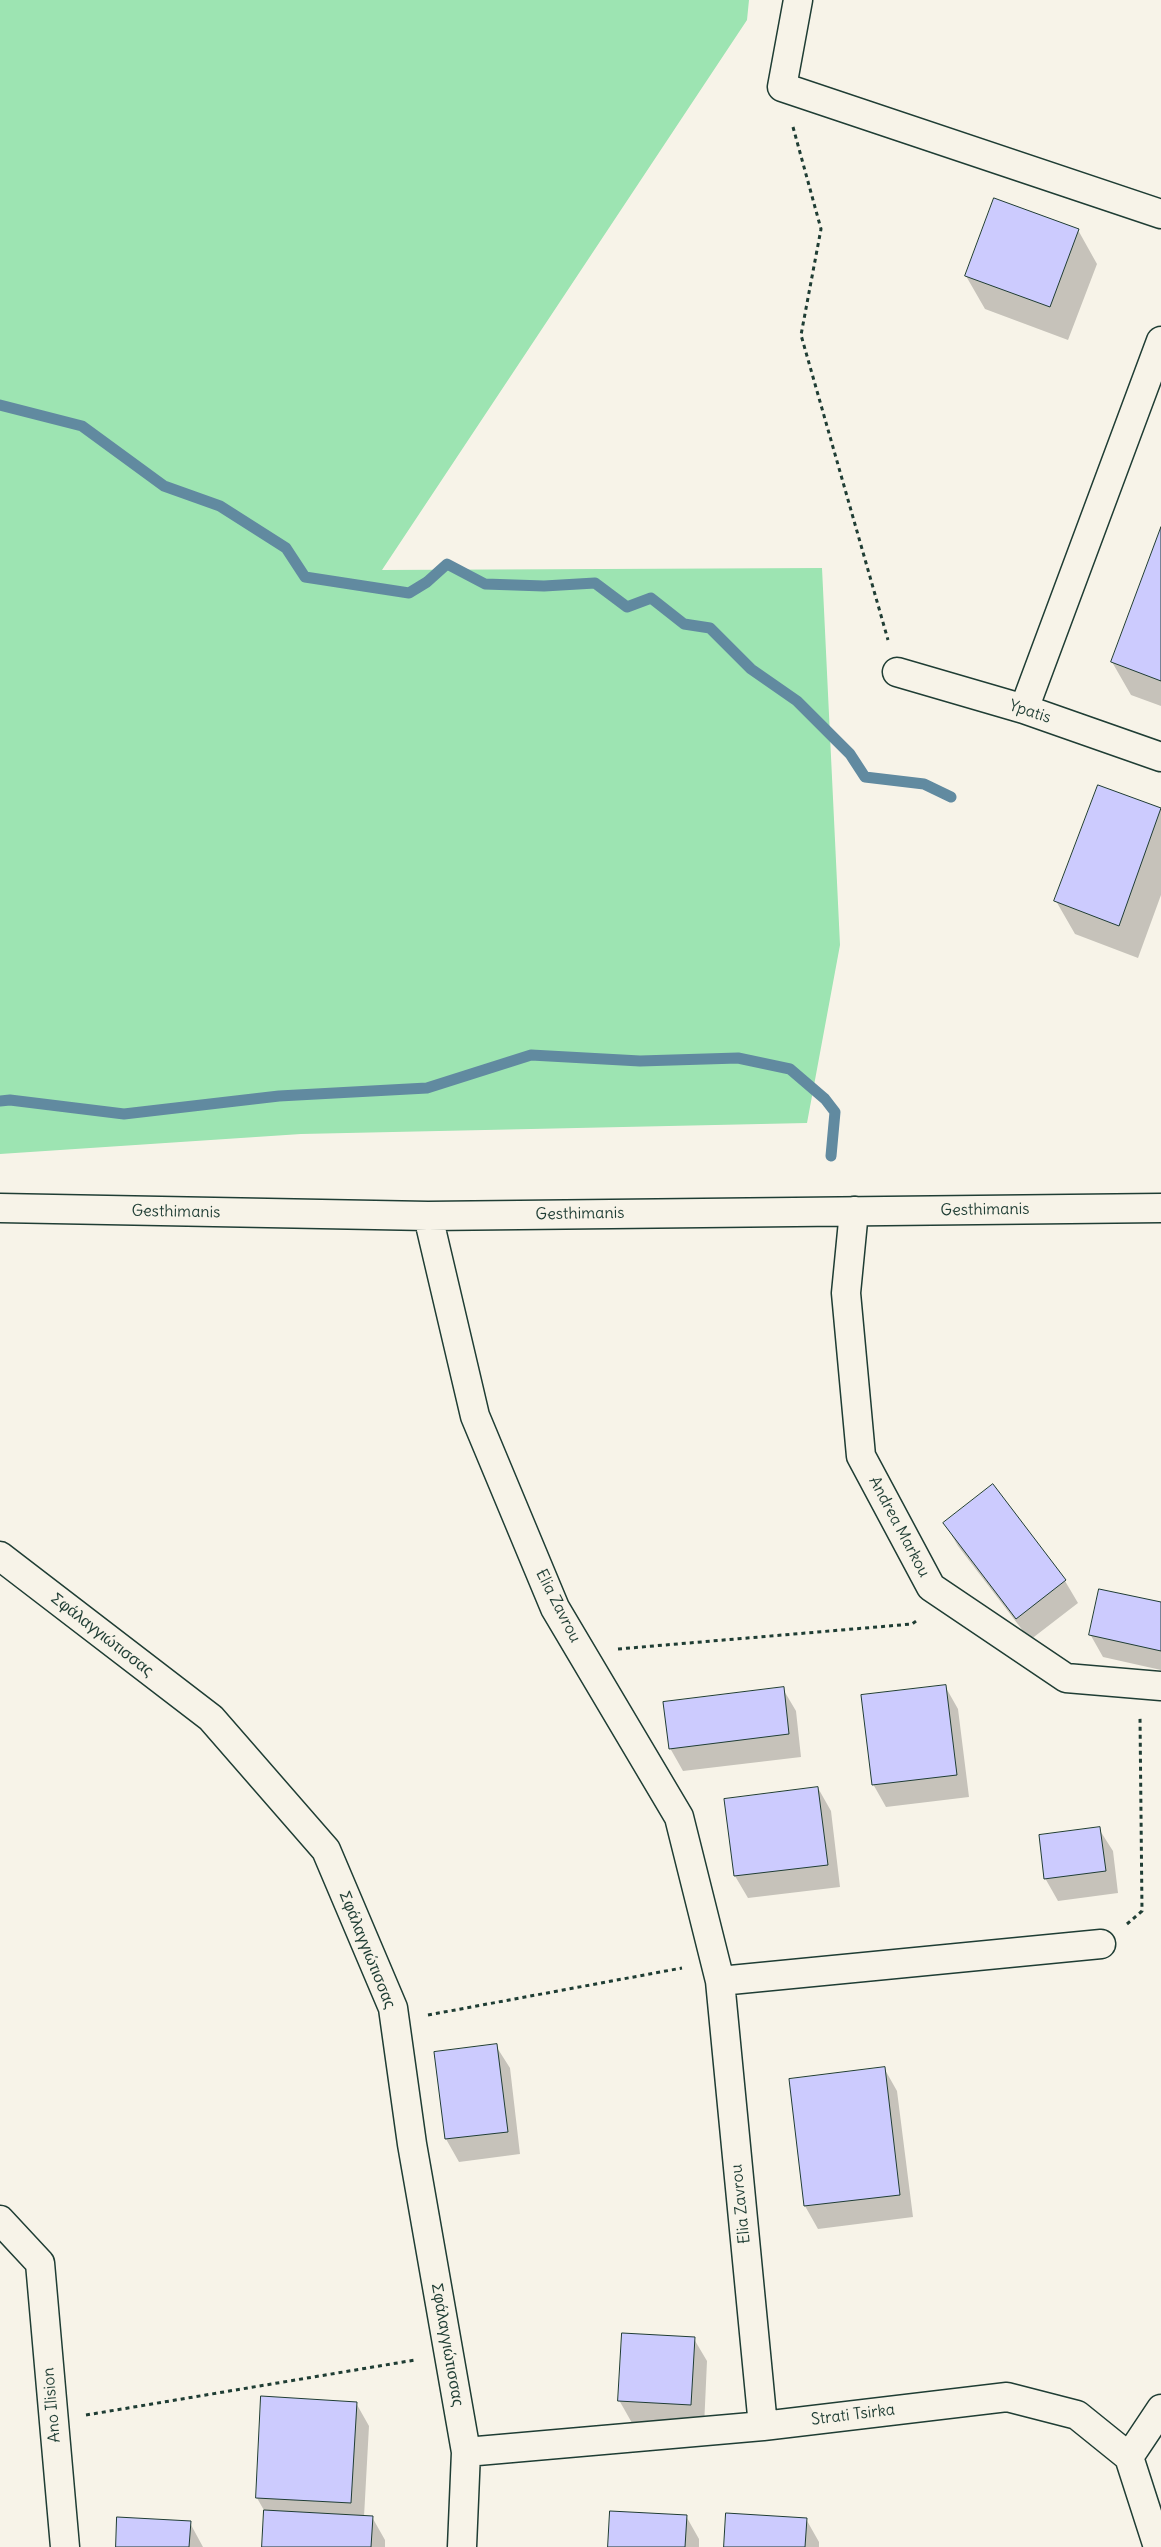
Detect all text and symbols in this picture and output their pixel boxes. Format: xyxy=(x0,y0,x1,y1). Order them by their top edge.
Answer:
street label: Ypatis xyxy=(1007,696,1053,728)
street label: Gesthimanis xyxy=(940,1200,1030,1220)
street label: Gesthimanis xyxy=(131,1202,221,1222)
street label: Gesthimanis xyxy=(535,1204,625,1224)
street label: Andrea Markou xyxy=(864,1473,934,1581)
street label: Elia Zavrou xyxy=(531,1566,585,1646)
street label: Σφάλαγγιώτισσας xyxy=(47,1589,157,1681)
street label: Σφάλαγγιώτισσας xyxy=(335,1888,399,2012)
street label: Elia Zavrou xyxy=(727,2163,755,2245)
street label: Σφάλαγγιώτισσας xyxy=(427,2282,467,2408)
street label: Ano Ilision xyxy=(39,2367,65,2443)
street label: Strati Tsirka xyxy=(810,2400,896,2430)

